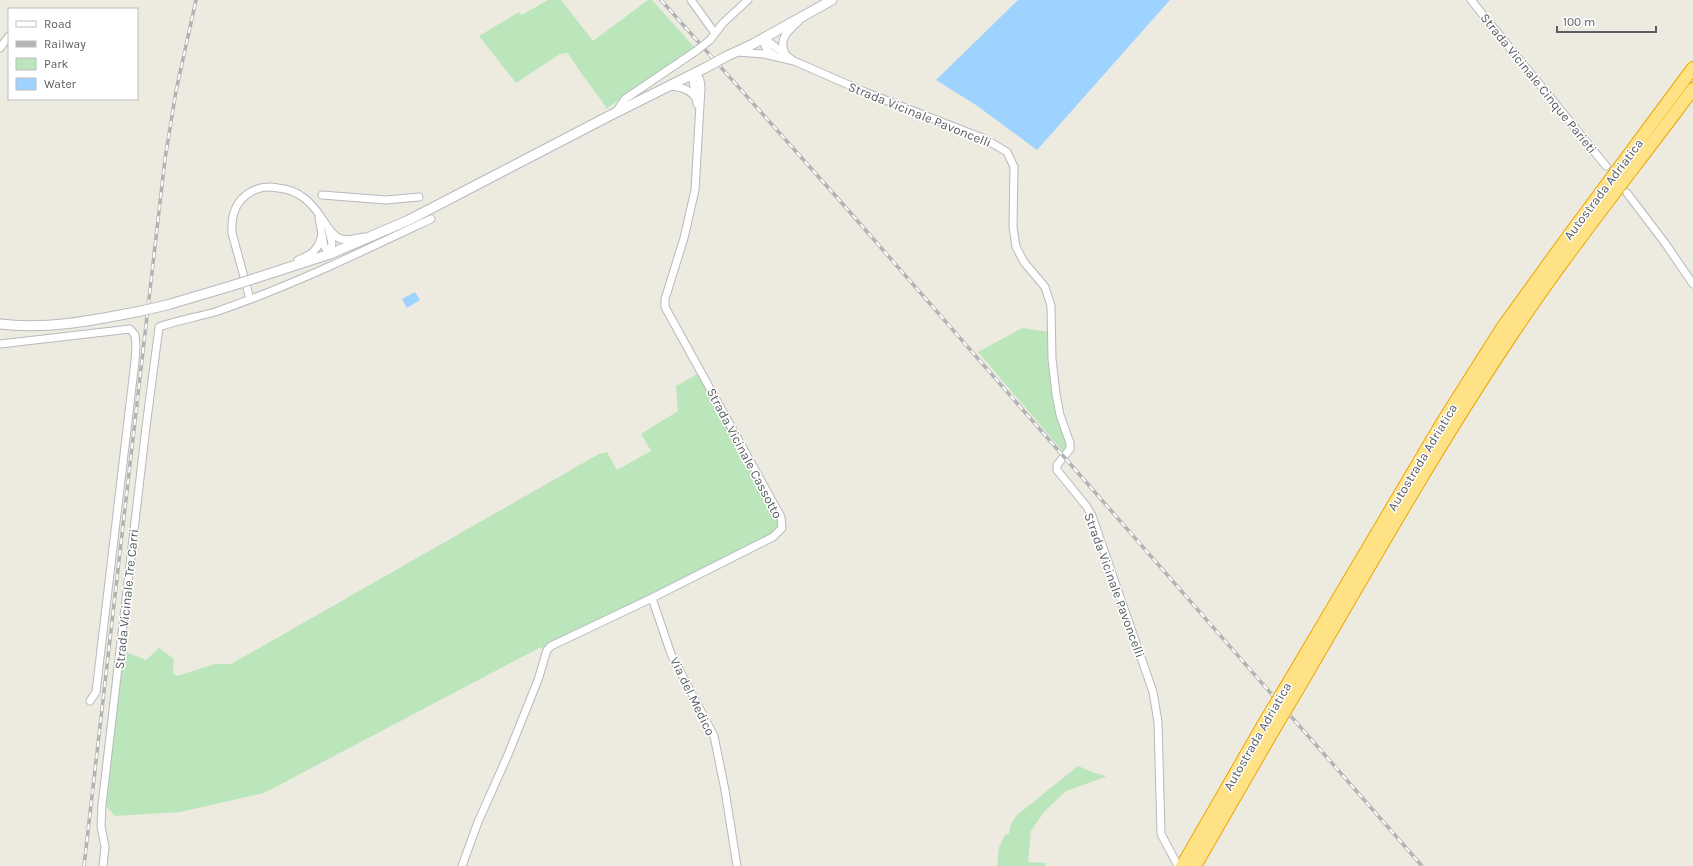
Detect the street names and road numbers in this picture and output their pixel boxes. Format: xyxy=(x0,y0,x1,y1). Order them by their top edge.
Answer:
street label: Strada Vicinale Cinque Parieti xyxy=(1477,10,1600,157)
street label: Strada Vicinale Pavoncelli xyxy=(846,79,994,150)
street label: Autostrada Adriatica xyxy=(1561,136,1646,243)
street label: Strada Vicinale Cassotto xyxy=(704,385,785,521)
street label: Autostrada Adriatica xyxy=(1384,401,1460,514)
street label: Strada Vicinale Pavoncelli xyxy=(1081,511,1148,660)
street label: Strada Vicinale Tre Carri xyxy=(112,528,141,670)
street label: Via del Medico xyxy=(667,654,718,738)
street label: Autostrada Adriatica xyxy=(1220,680,1295,793)

